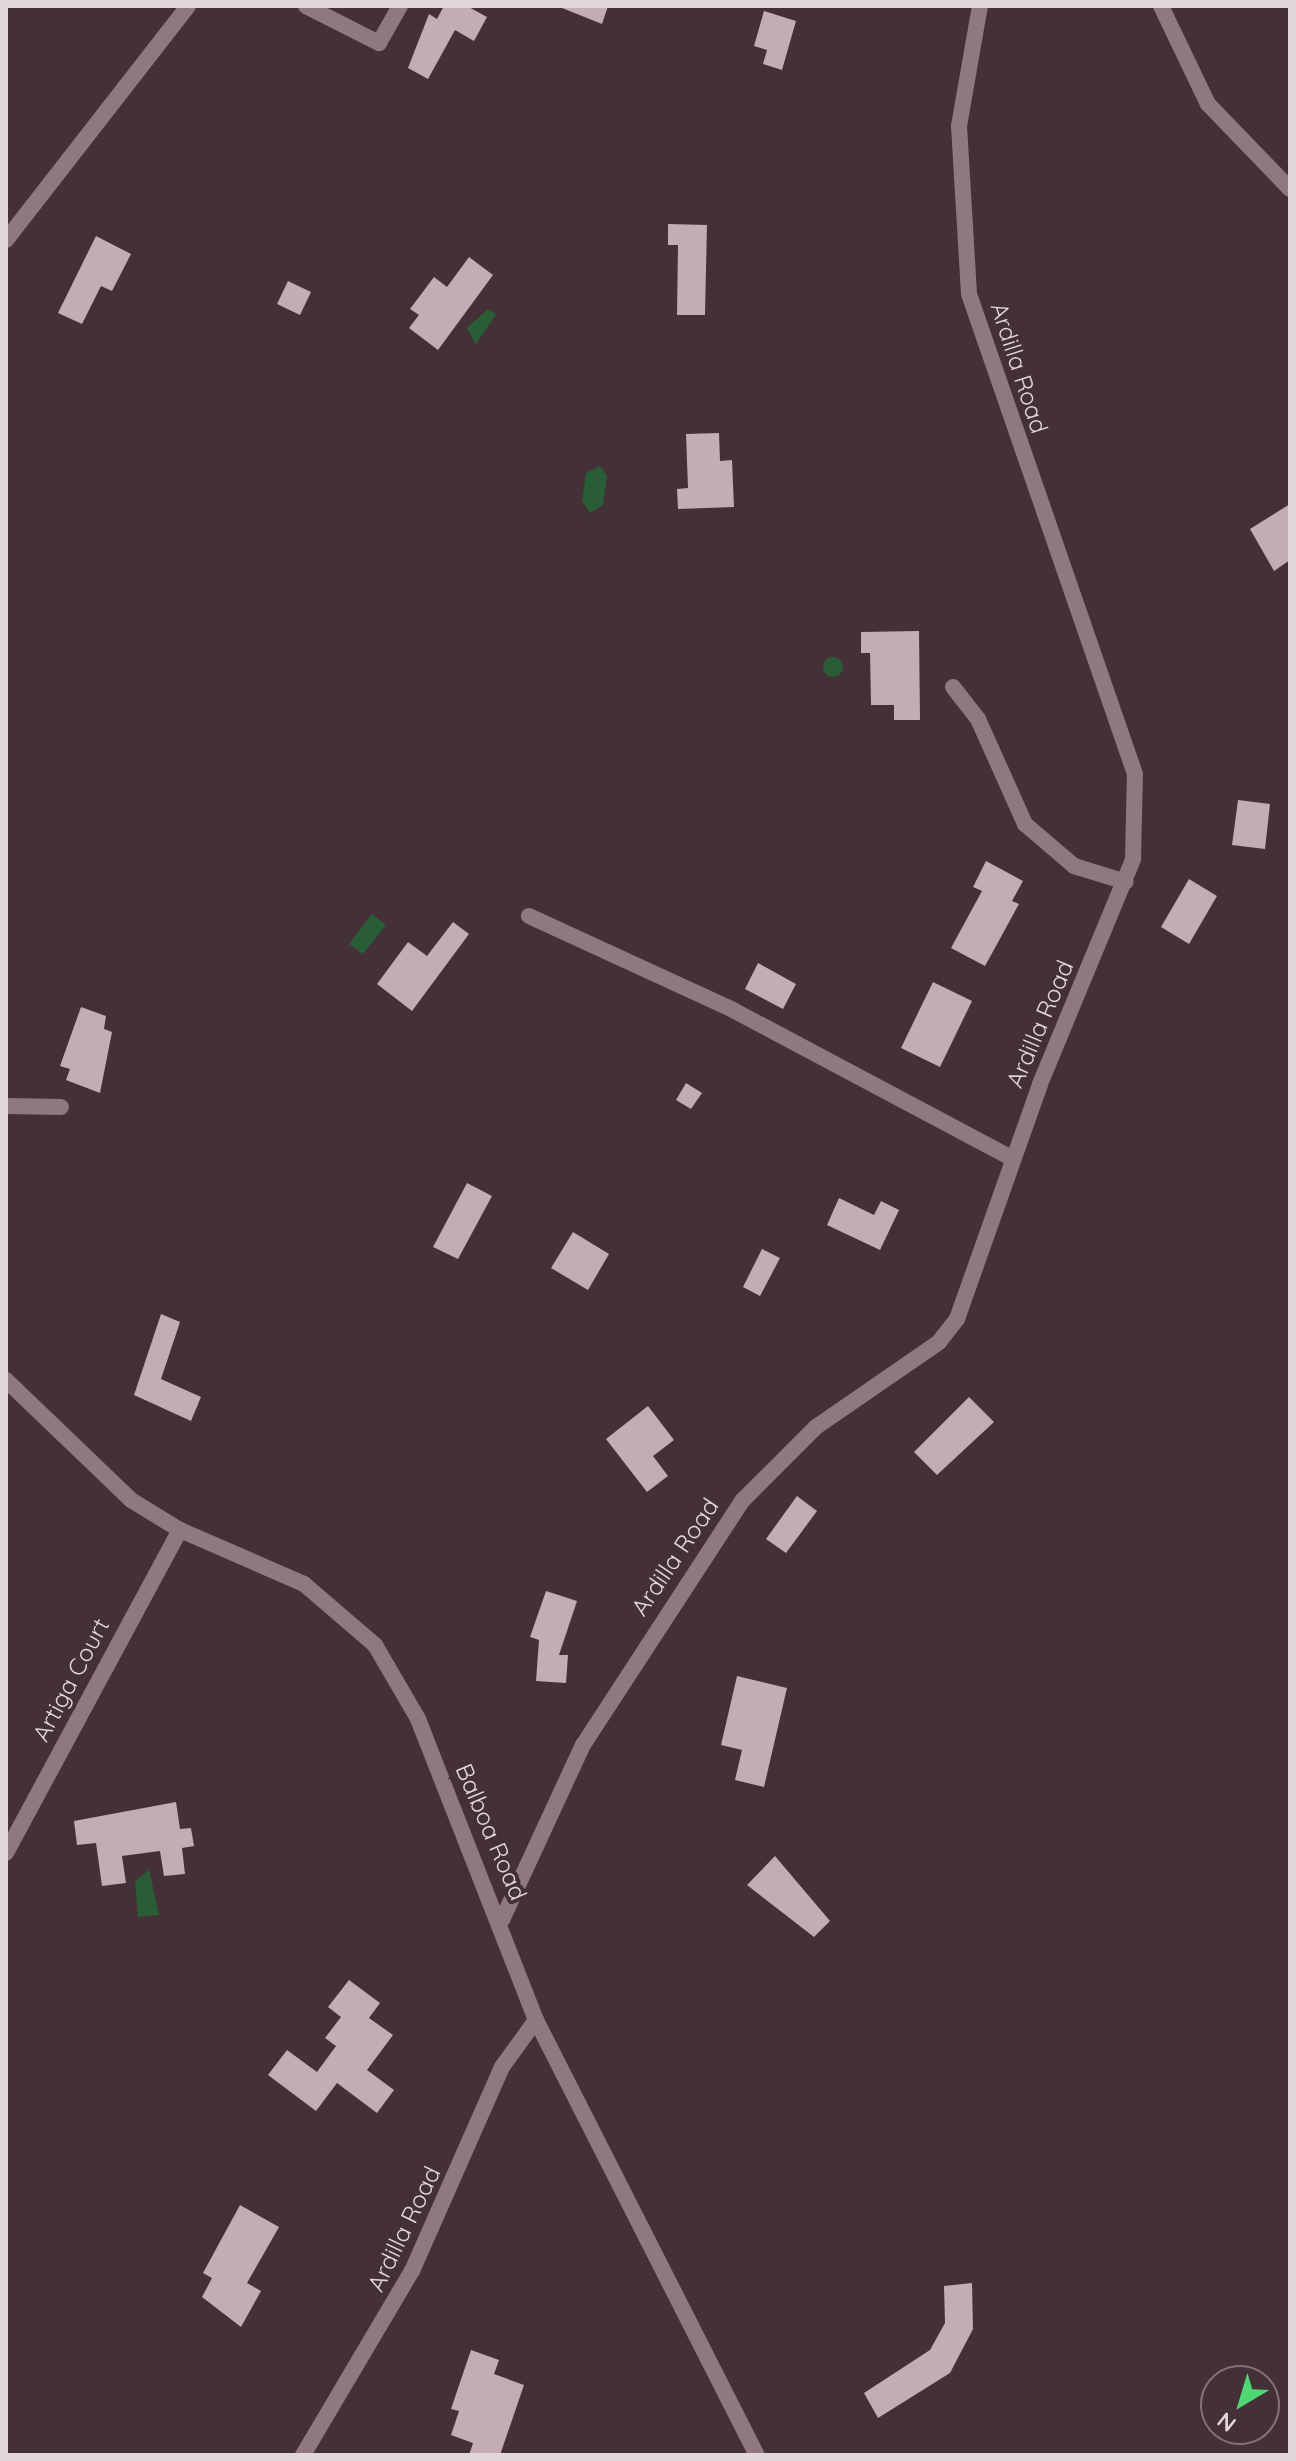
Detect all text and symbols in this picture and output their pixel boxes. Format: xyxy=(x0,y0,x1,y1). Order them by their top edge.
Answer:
street label: Ardilla Road xyxy=(984,299,1054,437)
street label: Ardilla Road xyxy=(1000,956,1080,1092)
street label: Ardilla Road xyxy=(625,1493,725,1621)
street label: Artiga Court xyxy=(27,1614,115,1746)
street label: Balboa Road xyxy=(449,1759,533,1905)
street label: Ardilla Road xyxy=(361,2162,447,2296)
north arrow xyxy=(1200,2365,1280,2445)
text: N xyxy=(1211,2406,1241,2438)

